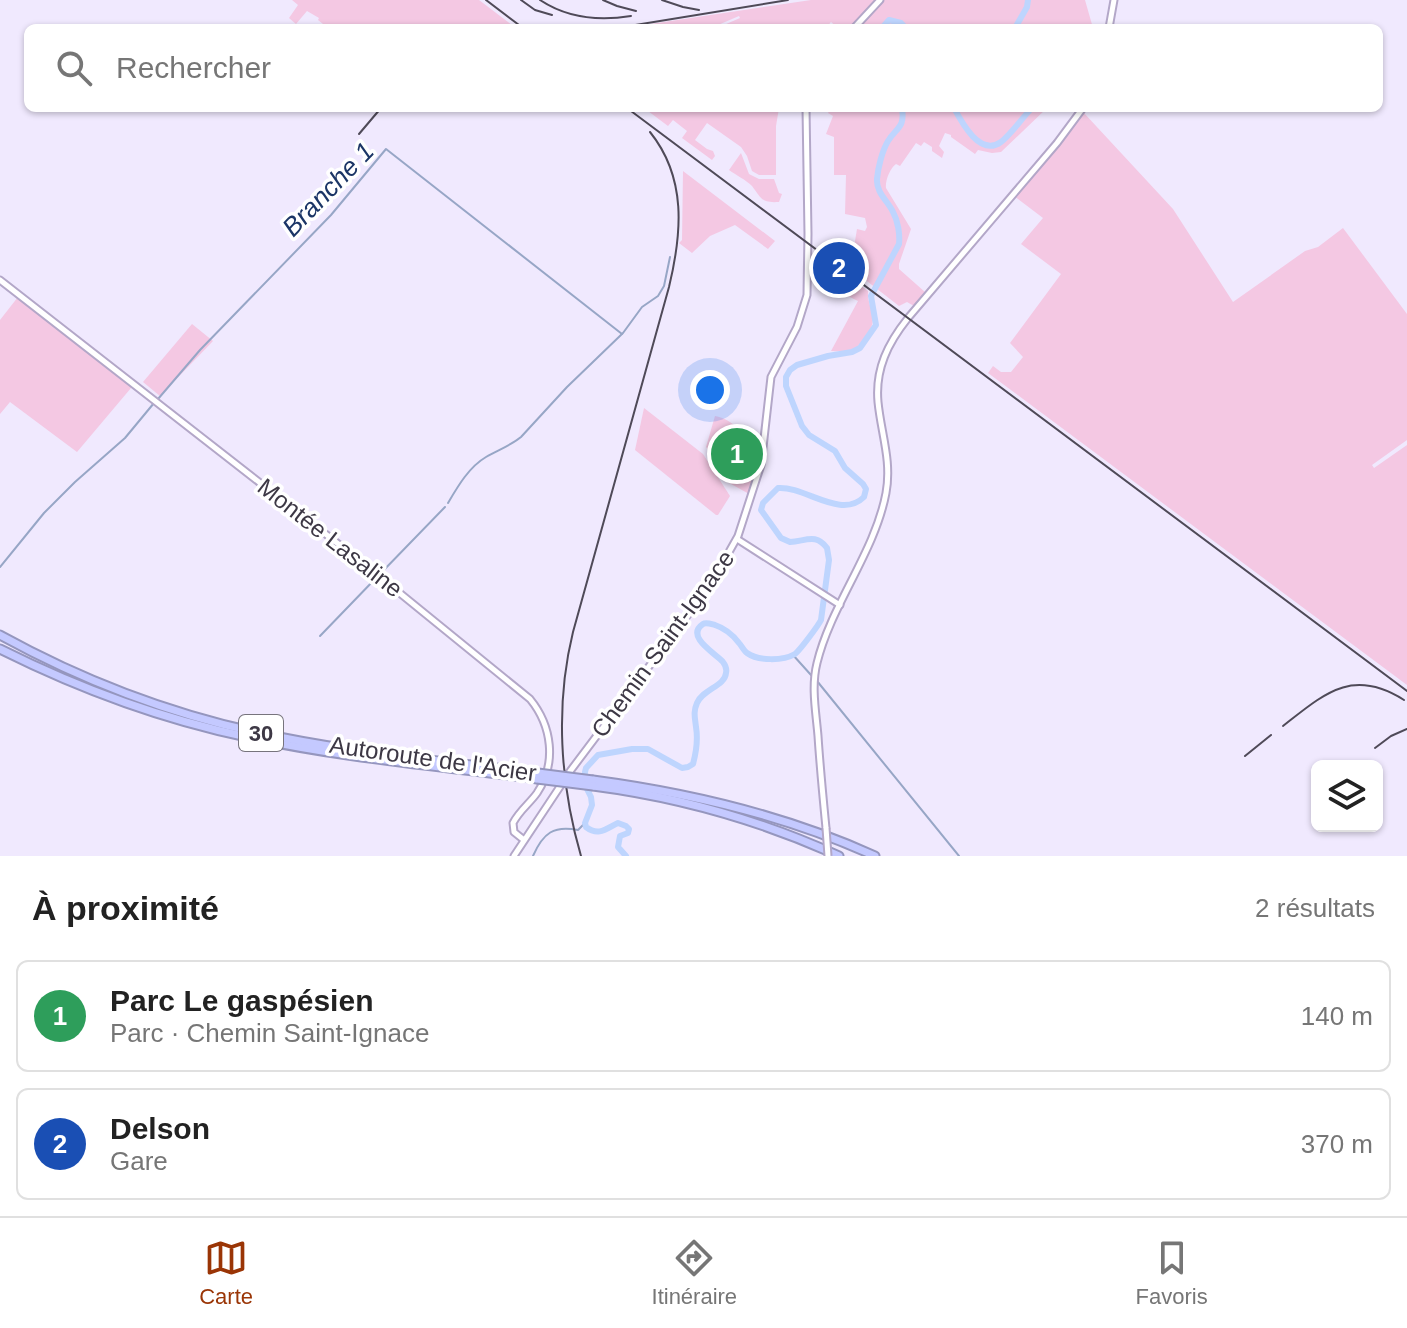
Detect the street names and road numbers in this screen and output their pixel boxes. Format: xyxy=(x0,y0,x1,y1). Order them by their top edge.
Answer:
street label: Montée Lasaline xyxy=(253,473,408,602)
street label: Chemin Saint-Ignace xyxy=(586,545,739,742)
road number: 30 xyxy=(239,715,283,751)
street label: Autoroute de l'Acier xyxy=(328,731,538,786)

